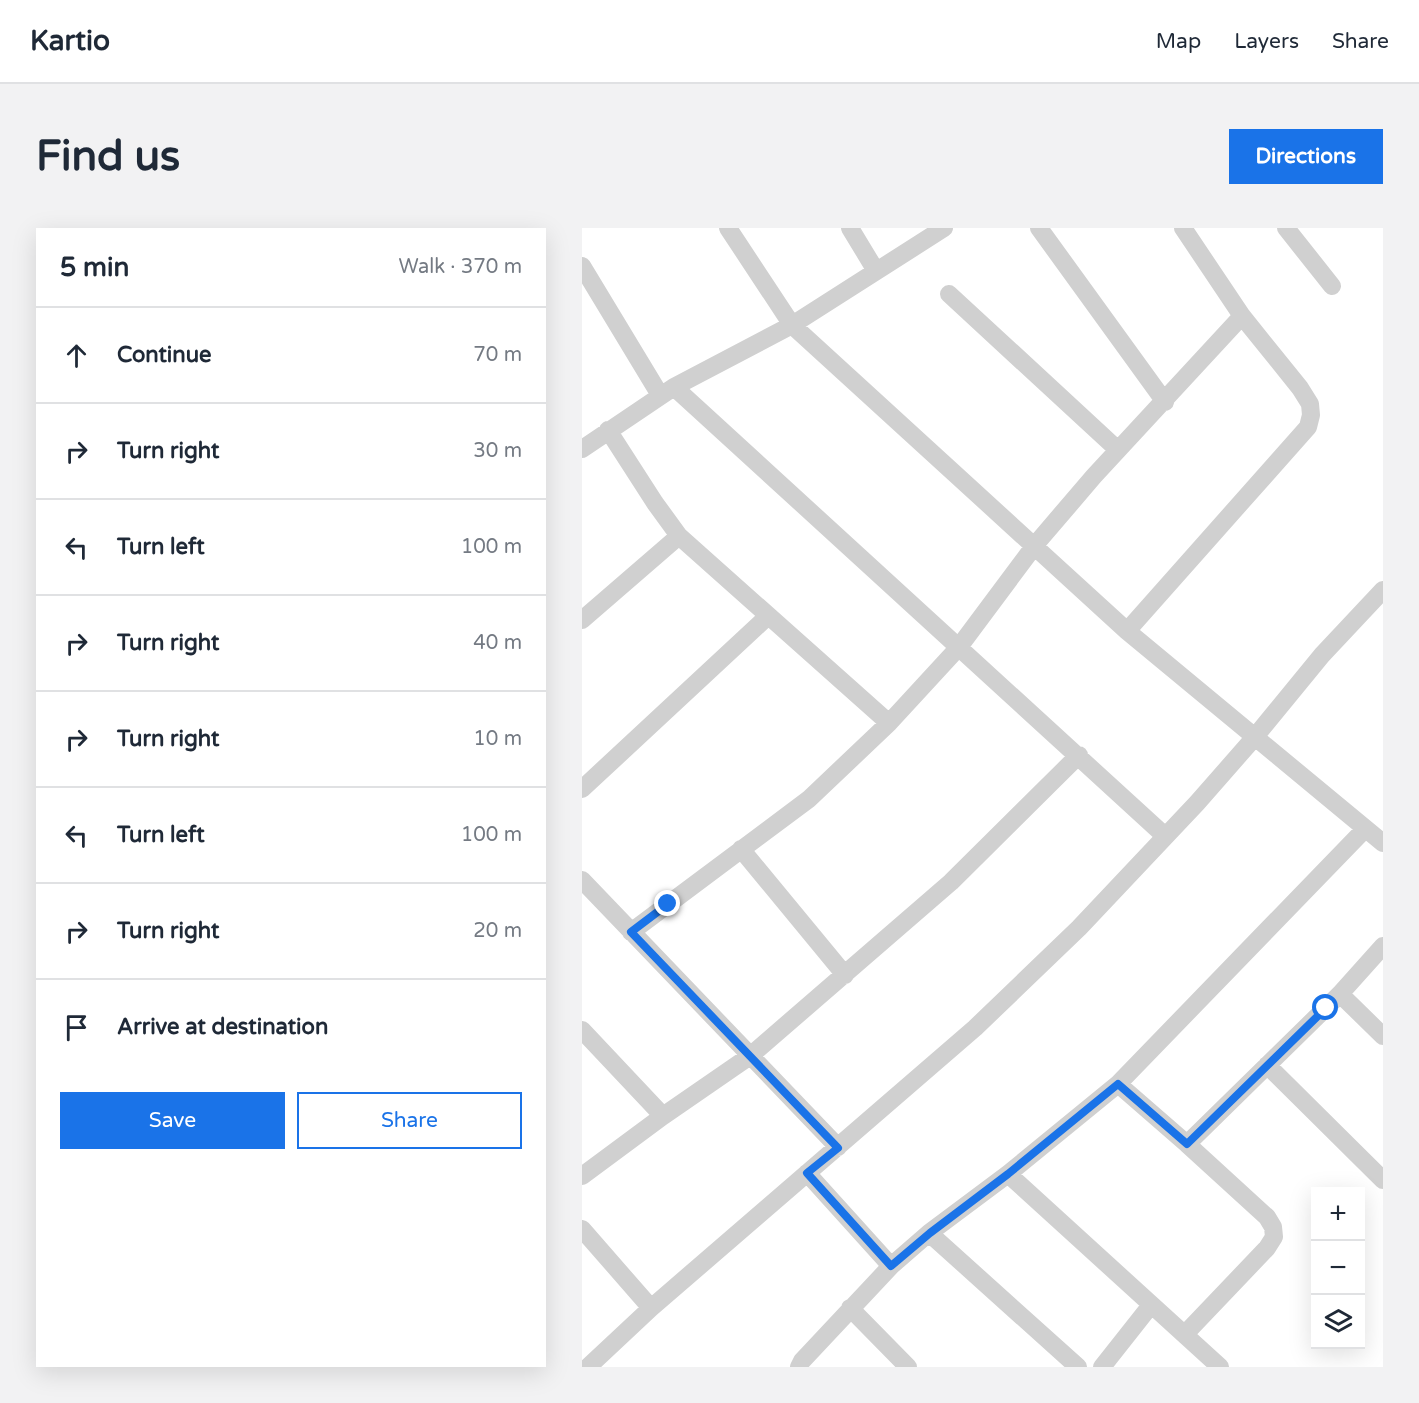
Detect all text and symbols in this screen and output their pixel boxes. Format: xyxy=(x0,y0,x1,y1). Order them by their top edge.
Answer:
text: Kartio xyxy=(30,24,110,58)
text: Map xyxy=(1156,29,1201,54)
text: Layers xyxy=(1234,29,1299,54)
text: Share xyxy=(1332,29,1389,54)
button: Directions xyxy=(1229,129,1383,184)
text: Find us xyxy=(36,131,180,182)
text: 5 min xyxy=(60,252,129,283)
text: Walk · 370 m xyxy=(399,255,522,279)
icon: ahead xyxy=(60,339,93,372)
text: Continue xyxy=(117,342,212,368)
text: 70 m xyxy=(473,343,522,367)
icon: right xyxy=(60,435,93,468)
text: Turn right xyxy=(117,438,219,464)
text: 30 m xyxy=(473,439,522,463)
icon: left xyxy=(60,531,93,564)
text: Turn left xyxy=(117,534,205,560)
text: 100 m xyxy=(461,535,522,559)
icon: right xyxy=(60,627,93,660)
text: Turn right xyxy=(117,630,219,656)
text: 40 m xyxy=(473,631,522,655)
icon: right xyxy=(60,723,93,756)
text: Turn right xyxy=(117,726,219,752)
text: 10 m xyxy=(473,727,522,751)
icon: left xyxy=(60,819,93,852)
text: Turn left xyxy=(117,822,205,848)
text: 100 m xyxy=(461,823,522,847)
route end xyxy=(654,890,680,916)
icon: right xyxy=(60,915,93,948)
text: Turn right xyxy=(117,918,219,944)
text: 20 m xyxy=(473,919,522,943)
route start xyxy=(1312,994,1338,1020)
icon: arrive xyxy=(60,1011,93,1044)
text: Arrive at destination xyxy=(117,1014,328,1040)
button: Save xyxy=(60,1092,285,1149)
button: Share xyxy=(297,1092,522,1149)
map controls xyxy=(1311,1187,1365,1349)
button: + xyxy=(1311,1187,1365,1241)
button: − xyxy=(1311,1241,1365,1295)
button: layers xyxy=(1311,1295,1365,1349)

